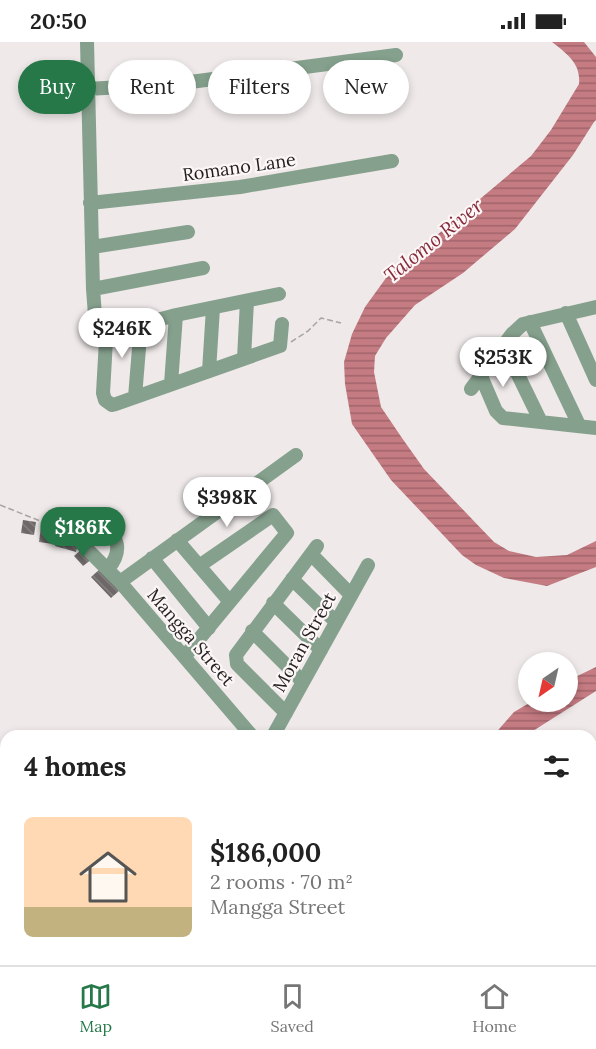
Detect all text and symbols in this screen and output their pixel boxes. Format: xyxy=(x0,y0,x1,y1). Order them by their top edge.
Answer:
text: 20:50 xyxy=(30,7,87,35)
chip: Buy xyxy=(18,60,96,114)
chip: Rent xyxy=(108,60,196,114)
chip: Filters xyxy=(208,60,311,114)
chip: New xyxy=(323,60,409,114)
street label: Romano Lane xyxy=(181,148,297,186)
water label: Talomo River xyxy=(379,192,488,287)
pin: $246K xyxy=(80,308,164,359)
text: $246K xyxy=(92,315,152,340)
pin: $253K xyxy=(461,337,545,388)
text: $253K xyxy=(474,344,532,369)
pin: $398K xyxy=(185,477,269,528)
text: $398K xyxy=(197,484,257,509)
pin: $186K xyxy=(41,507,125,558)
text: $186K xyxy=(54,514,112,539)
street label: Mangga Street xyxy=(142,584,240,690)
street label: Moran Street xyxy=(267,588,341,696)
north arrow xyxy=(518,652,578,712)
map controls xyxy=(518,652,578,712)
text: 4 homes xyxy=(24,750,126,783)
icon: filters xyxy=(540,750,573,783)
text: $186,000 xyxy=(210,836,321,869)
icon: home xyxy=(72,841,144,913)
text: 2 rooms · 70 m² xyxy=(210,869,353,894)
text: Mangga Street xyxy=(210,894,345,919)
tab: Map xyxy=(79,980,112,1036)
tab: Saved xyxy=(271,980,314,1036)
tab: Home xyxy=(472,980,517,1036)

